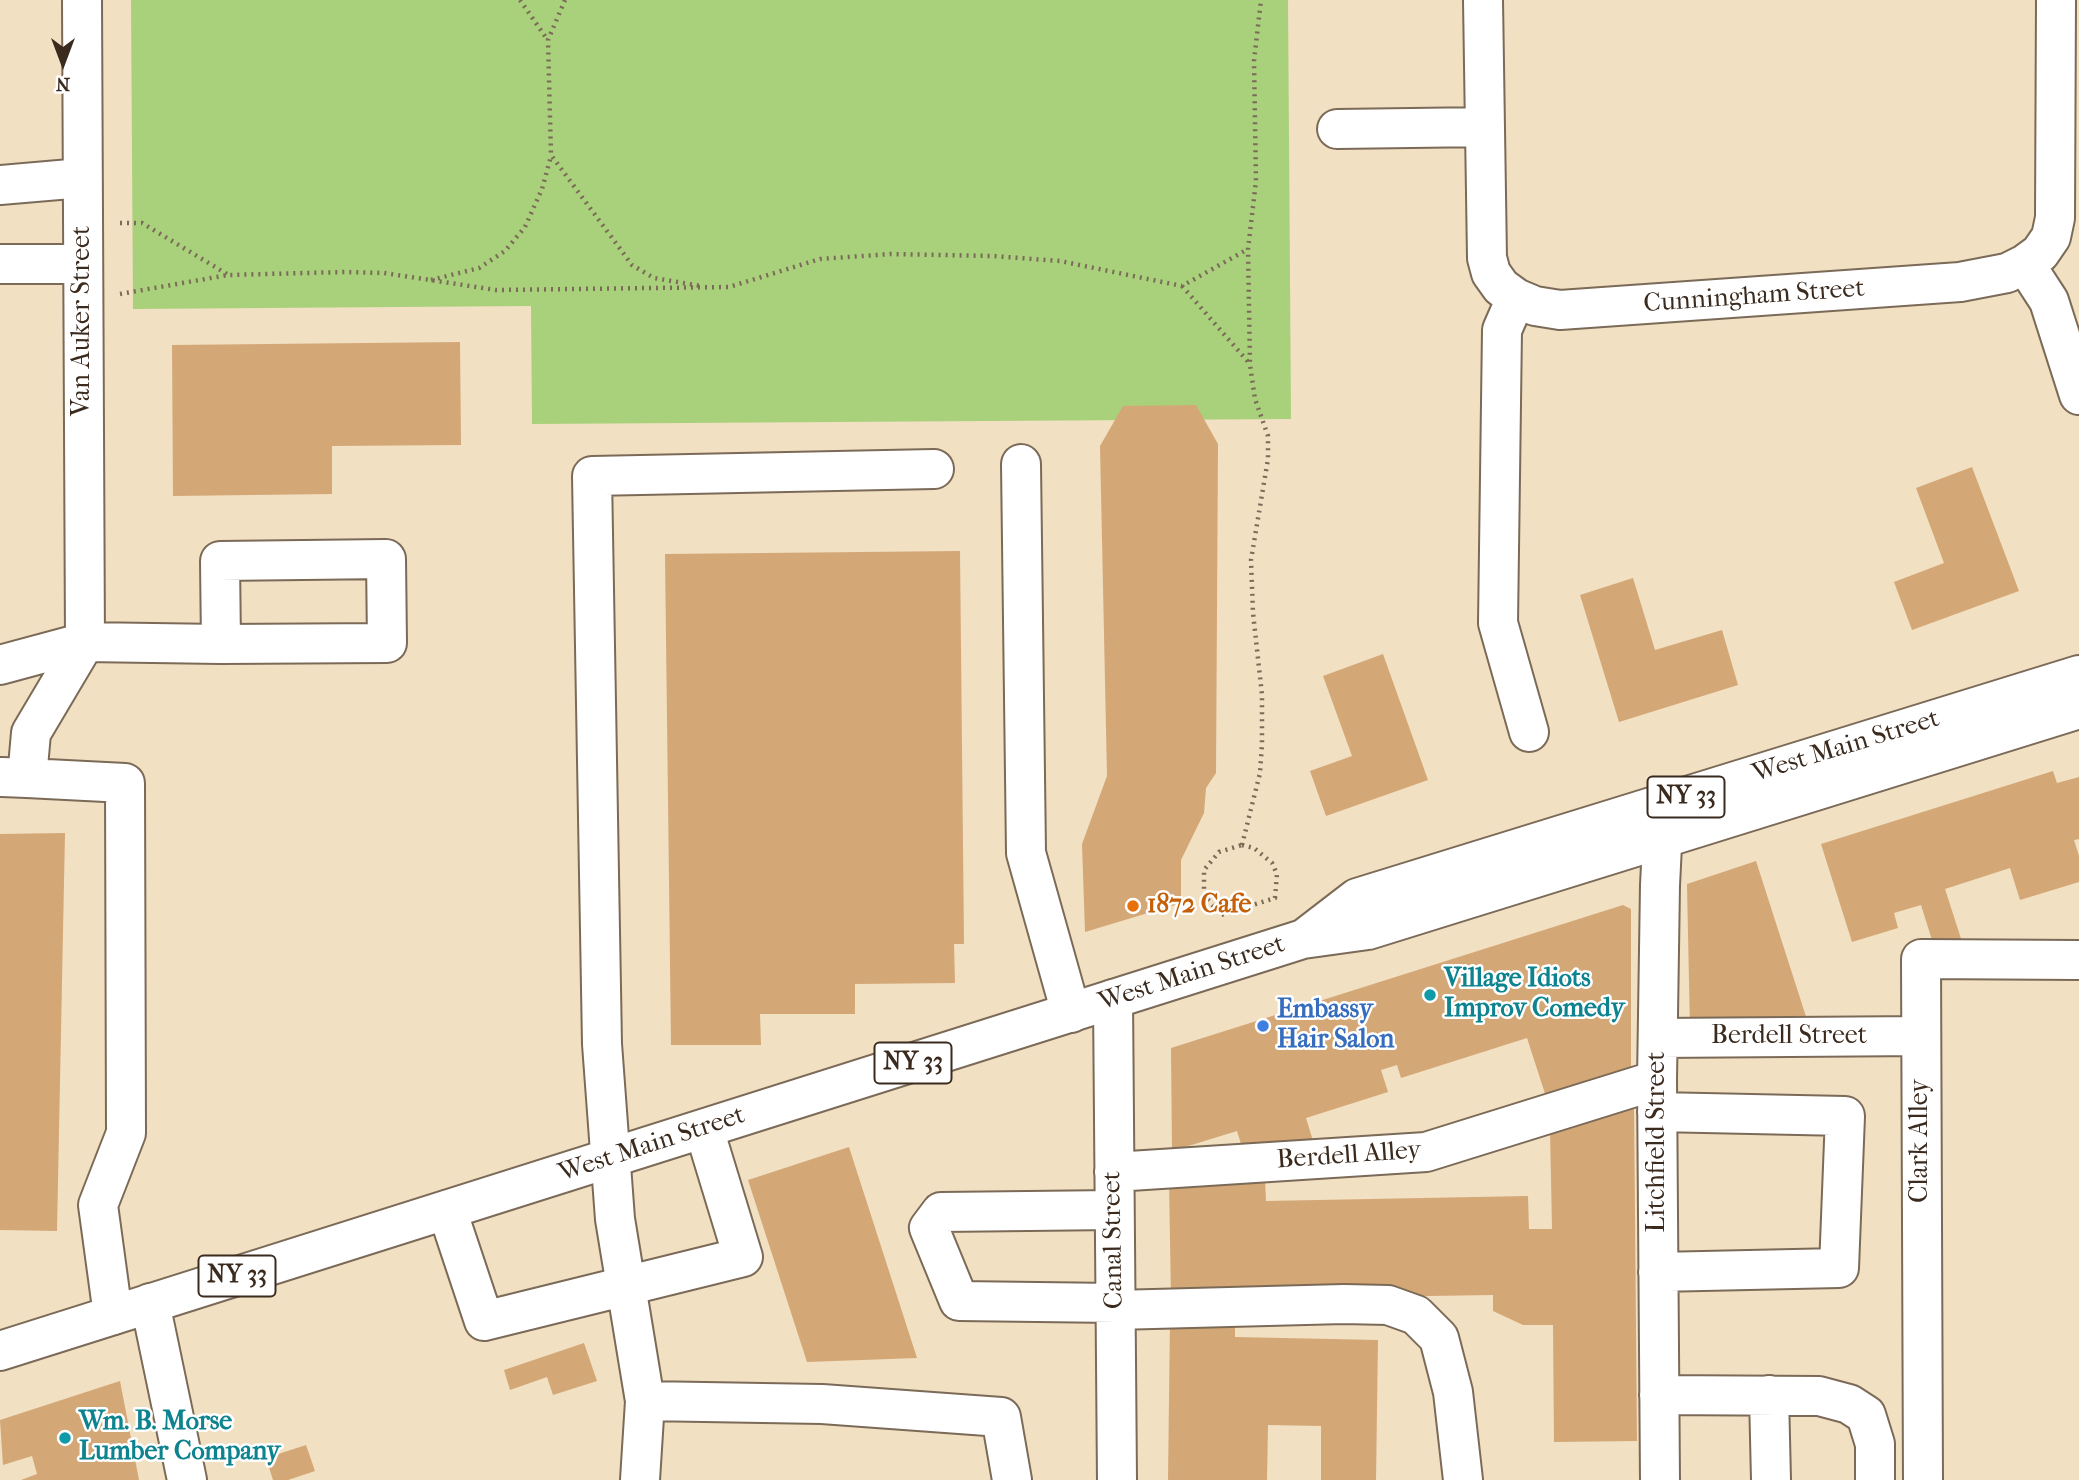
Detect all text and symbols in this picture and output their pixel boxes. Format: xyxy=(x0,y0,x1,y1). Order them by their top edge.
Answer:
north arrow xyxy=(28,28,98,98)
text: N xyxy=(56,73,70,95)
street label: Van Auker Street xyxy=(67,226,99,416)
street label: Cunningham Street xyxy=(1642,274,1866,320)
street label: West Main Street xyxy=(1749,704,1943,790)
road number: NY 33 xyxy=(1648,776,1724,818)
place label: 1872 Cafe xyxy=(1147,890,1251,922)
marker: 1872 Cafe xyxy=(1125,898,1141,914)
street label: West Main Street xyxy=(1095,929,1289,1019)
place label: Village Idiots Improv Comedy xyxy=(1444,964,1625,1026)
marker: Village Idiots Improv Comedy xyxy=(1422,987,1438,1003)
place label: Embassy Hair Salon xyxy=(1277,995,1394,1056)
marker: Embassy Hair Salon xyxy=(1255,1018,1271,1034)
street label: Berdell Street xyxy=(1711,1021,1867,1053)
road number: NY 33 xyxy=(874,1042,951,1084)
street label: Litchfield Street xyxy=(1642,1052,1674,1232)
street label: Clark Alley xyxy=(1905,1079,1937,1203)
street label: West Main Street xyxy=(555,1100,749,1190)
street label: Berdell Alley xyxy=(1276,1135,1422,1177)
street label: Canal Street xyxy=(1097,1171,1131,1309)
road number: NY 33 xyxy=(198,1256,276,1296)
place label: Wm. B. Morse Lumber Company xyxy=(79,1407,280,1468)
marker: Wm. B. Morse Lumber Company xyxy=(57,1430,73,1446)

